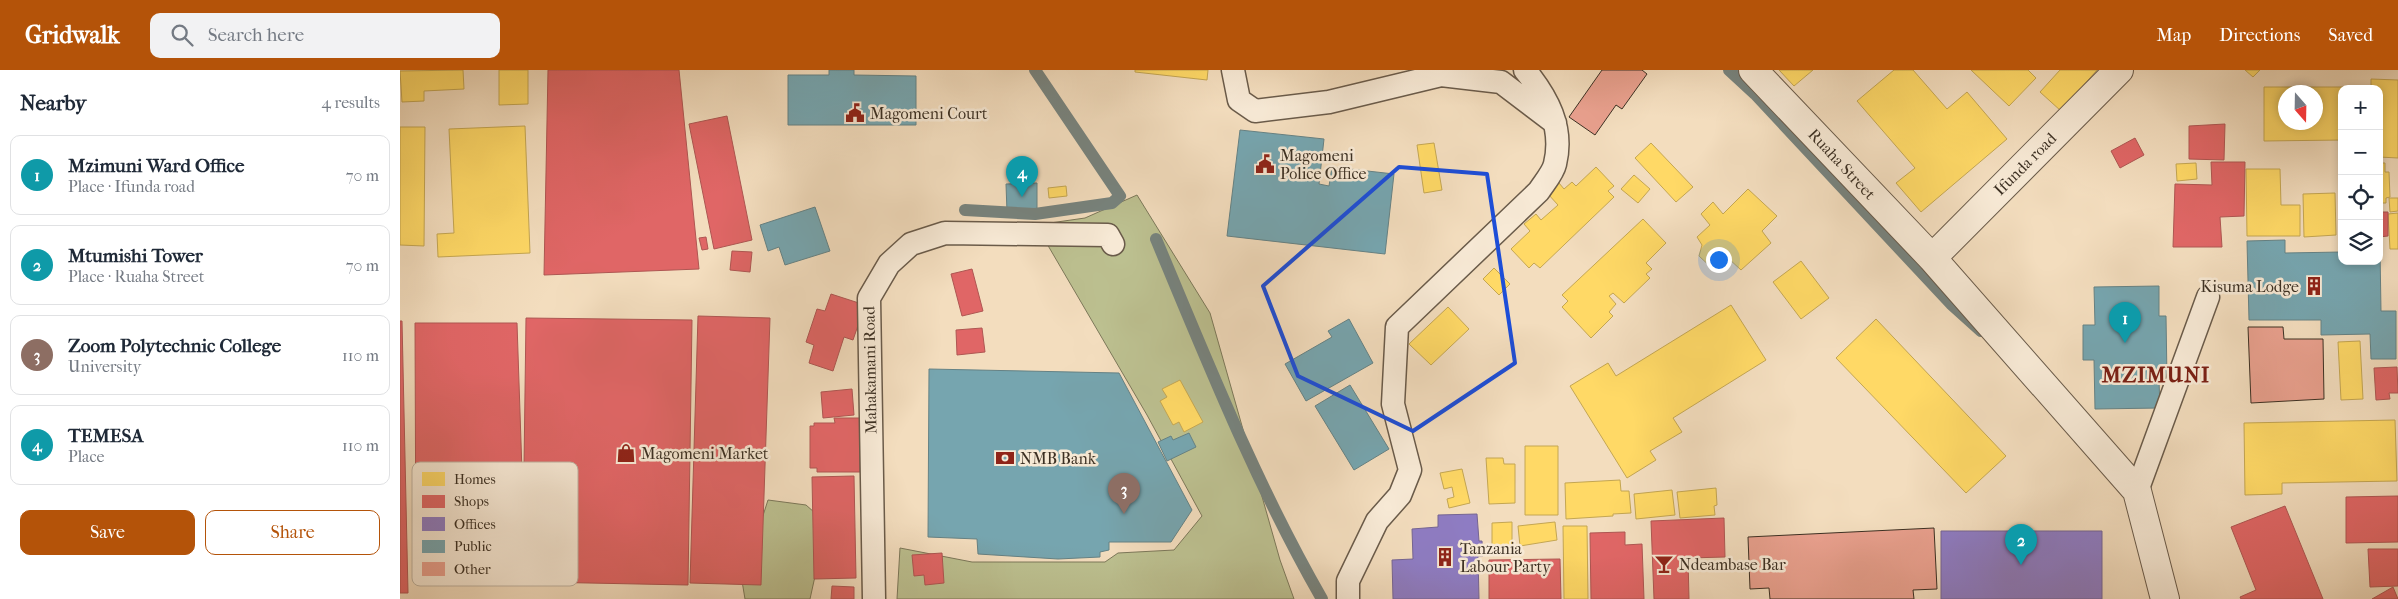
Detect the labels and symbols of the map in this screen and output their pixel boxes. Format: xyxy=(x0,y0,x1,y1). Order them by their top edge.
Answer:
north arrow xyxy=(2278,85,2323,130)
public building icon: Magomeni Court xyxy=(844,102,866,124)
place label: Magomeni Court xyxy=(870,104,988,123)
street label: Ruaha Street xyxy=(1804,125,1880,204)
street label: Ifunda road xyxy=(1990,129,2060,199)
place label: Magomeni Police Office xyxy=(1280,146,1366,183)
public building icon: Magomeni Police Office xyxy=(1254,153,1276,175)
pin: 4 xyxy=(1006,156,1038,197)
your location xyxy=(1706,247,1732,273)
building icon: Kisuma Lodge xyxy=(2303,275,2325,297)
place label: Kisuma Lodge xyxy=(2201,277,2299,296)
pin: 1 xyxy=(2109,302,2141,343)
street label: Mahakamani Road xyxy=(859,306,881,434)
district label: MZIMUNI xyxy=(2101,363,2210,387)
shop icon: Magomeni Market xyxy=(615,442,637,464)
place label: Magomeni Market xyxy=(641,444,769,463)
bank icon: NMB Bank xyxy=(994,447,1016,469)
place label: NMB Bank xyxy=(1020,449,1097,468)
legend xyxy=(412,462,578,586)
text: Homes xyxy=(454,471,496,488)
pin: 3 xyxy=(1108,473,1140,514)
text: Shops xyxy=(454,493,489,510)
text: Offices xyxy=(454,516,496,533)
pin: 2 xyxy=(2005,524,2037,565)
text: Public xyxy=(454,538,492,555)
place label: Tanzania Labour Party xyxy=(1460,539,1551,576)
building icon: Tanzania Labour Party xyxy=(1434,546,1456,568)
bar icon: Ndeambase Bar xyxy=(1653,553,1675,575)
place label: Ndeambase Bar xyxy=(1679,555,1786,574)
text: Other xyxy=(454,561,491,578)

